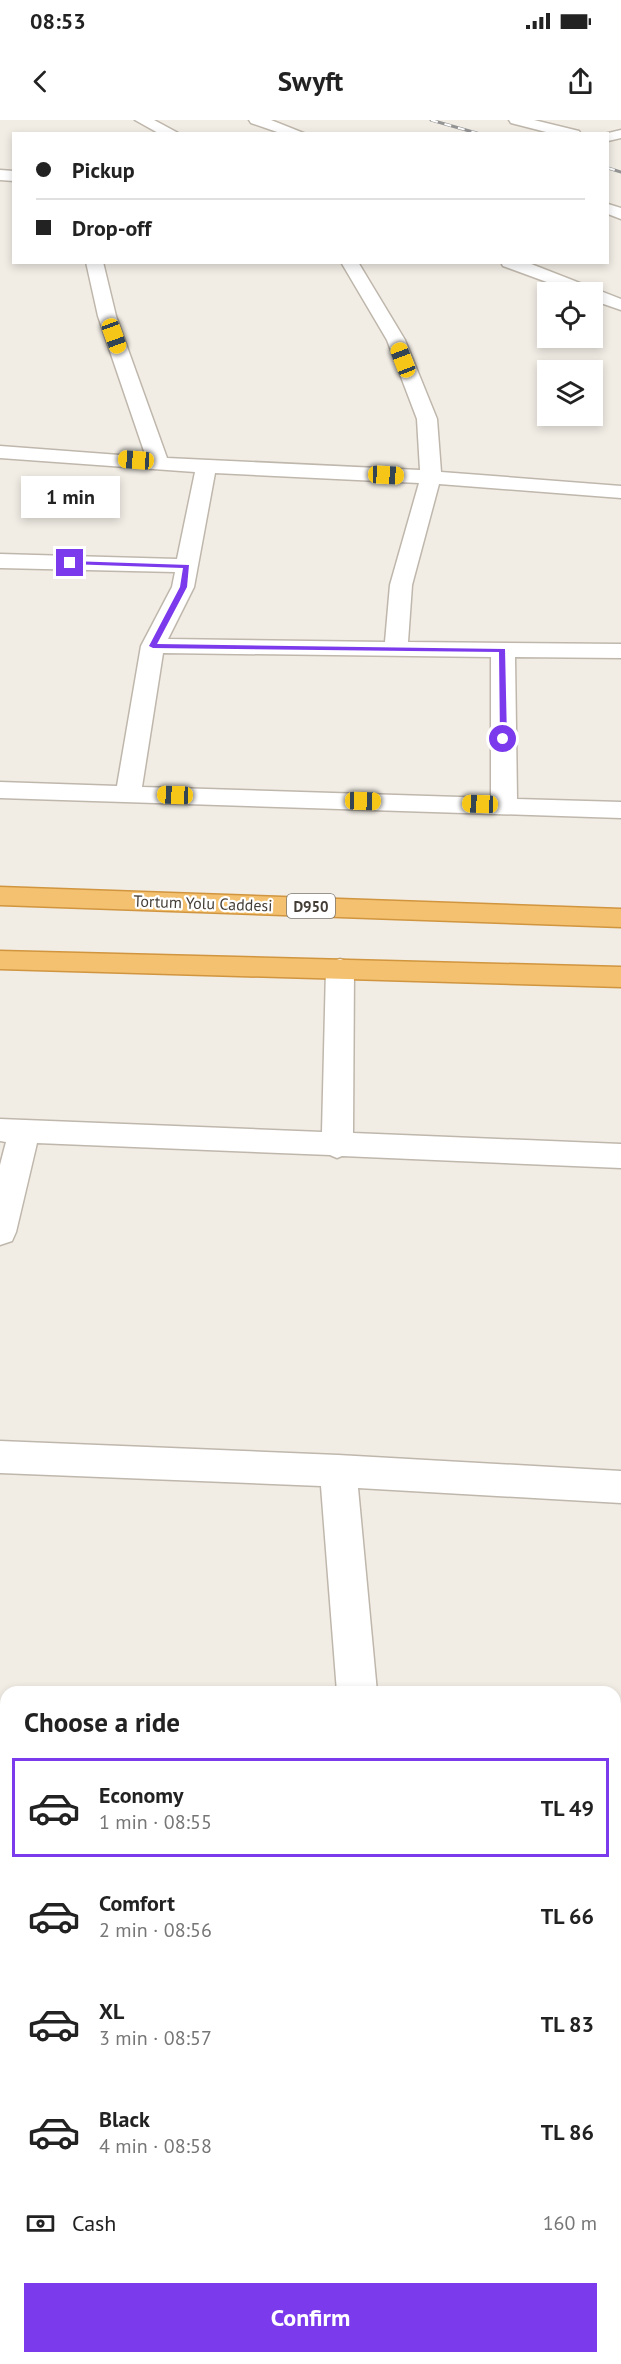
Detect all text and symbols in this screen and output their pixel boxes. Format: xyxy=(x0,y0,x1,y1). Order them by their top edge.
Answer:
text: 08:53 xyxy=(30,7,86,35)
text: Swyft xyxy=(278,64,343,98)
icon: back xyxy=(24,65,57,98)
icon: share xyxy=(564,65,597,98)
text: Pickup xyxy=(72,156,135,184)
text: Drop-off xyxy=(72,214,151,242)
map controls xyxy=(537,282,603,426)
button: locate xyxy=(537,282,603,348)
car xyxy=(99,316,129,356)
car xyxy=(388,340,418,380)
button: layers xyxy=(537,360,603,426)
car xyxy=(117,450,155,470)
car xyxy=(368,465,404,485)
callout: 1 min xyxy=(20,476,119,518)
text: 1 min xyxy=(46,484,95,510)
route end xyxy=(56,549,83,576)
route start xyxy=(489,725,516,752)
car xyxy=(157,785,193,805)
car xyxy=(345,792,381,810)
car xyxy=(462,794,498,814)
street label: Tortum Yolu Caddesi xyxy=(133,891,273,915)
road number: D950 xyxy=(287,894,335,918)
text: Choose a ride xyxy=(24,1705,180,1739)
icon: car xyxy=(27,1781,81,1835)
text: Economy xyxy=(99,1781,183,1809)
text: TL 49 xyxy=(541,1794,594,1822)
text: 1 min · 08:55 xyxy=(99,1809,212,1835)
icon: car xyxy=(27,1889,81,1943)
text: Comfort xyxy=(99,1889,175,1917)
text: TL 66 xyxy=(541,1902,594,1930)
text: 2 min · 08:56 xyxy=(99,1917,212,1943)
icon: car xyxy=(27,1997,81,2051)
text: XL xyxy=(99,1997,124,2025)
text: TL 83 xyxy=(541,2010,594,2038)
text: 3 min · 08:57 xyxy=(99,2025,212,2051)
icon: car xyxy=(27,2105,81,2159)
text: Black xyxy=(99,2105,150,2133)
text: TL 86 xyxy=(541,2118,594,2146)
text: 4 min · 08:58 xyxy=(99,2133,212,2159)
icon: cash xyxy=(24,2207,57,2240)
text: Cash xyxy=(72,2209,116,2237)
text: 160 m xyxy=(543,2210,597,2236)
button: Confirm xyxy=(24,2283,597,2352)

